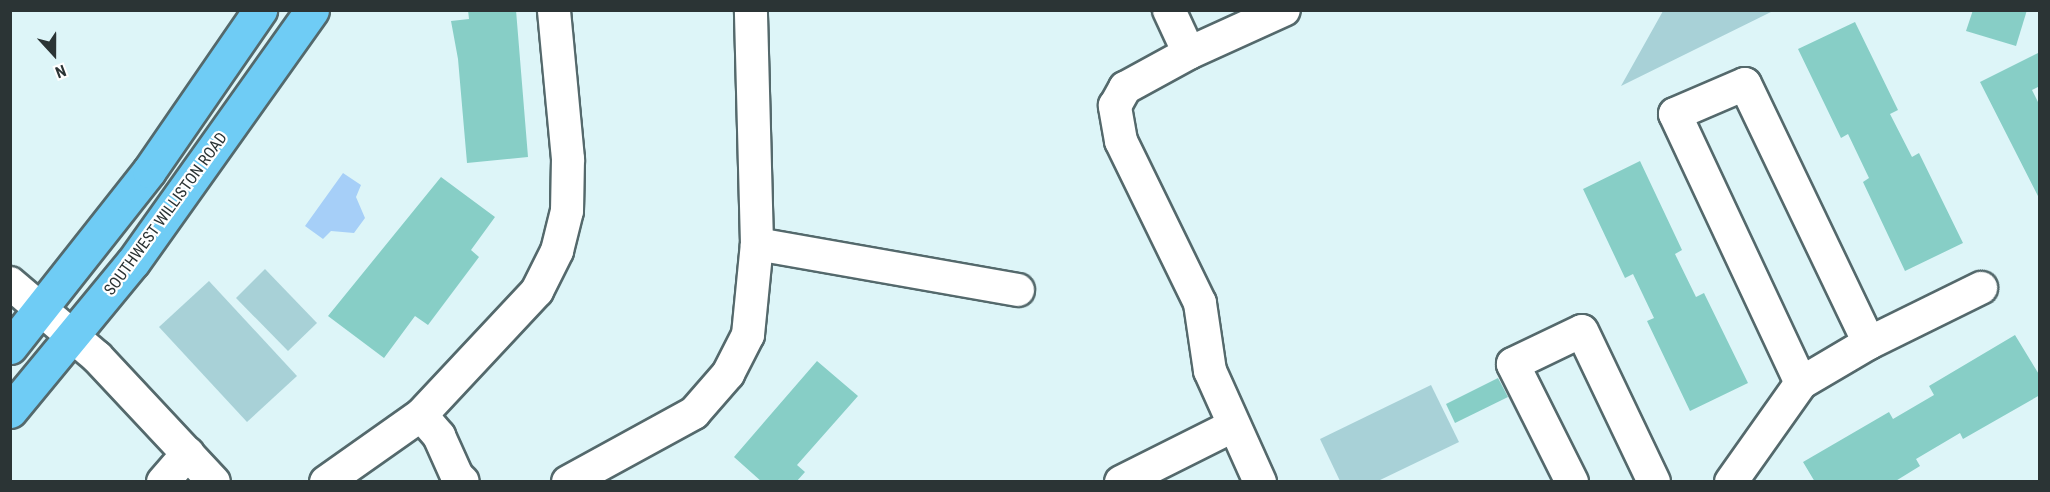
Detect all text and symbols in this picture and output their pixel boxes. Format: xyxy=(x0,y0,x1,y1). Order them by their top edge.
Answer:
north arrow xyxy=(24,24,84,84)
text: N xyxy=(53,61,69,82)
street label: SOUTHWEST WILLISTON ROAD xyxy=(100,129,232,299)

